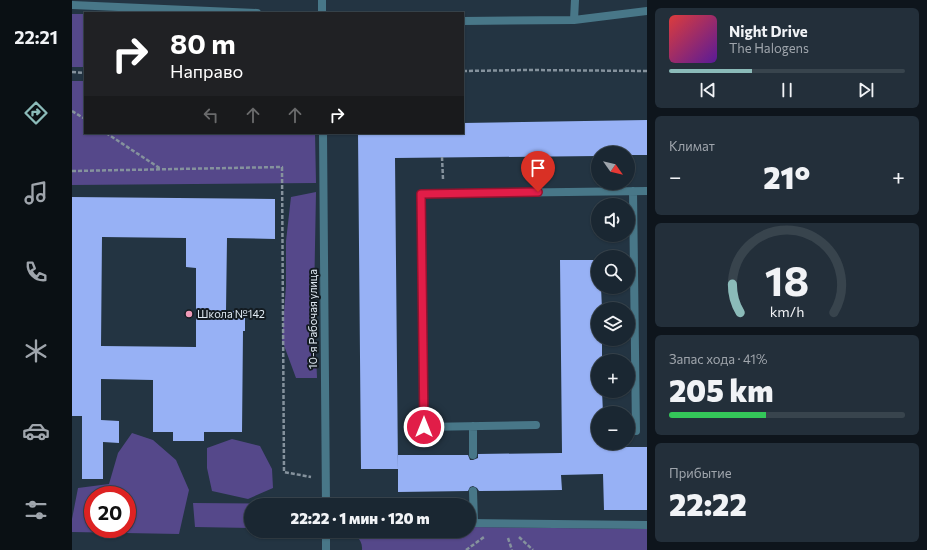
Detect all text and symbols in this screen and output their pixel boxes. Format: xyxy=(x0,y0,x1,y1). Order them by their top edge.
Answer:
text: Night Drive xyxy=(729,22,808,40)
text: 22:21 xyxy=(14,26,58,48)
text: 80 m xyxy=(170,26,236,60)
icon: right xyxy=(104,28,156,80)
text: The Halogens xyxy=(729,40,809,56)
text: Направо xyxy=(170,60,243,82)
icon: previous xyxy=(697,79,719,101)
icon: pause xyxy=(776,79,798,101)
icon: next xyxy=(855,79,877,101)
icon: directions xyxy=(22,99,50,127)
icon: left xyxy=(200,104,222,126)
icon: ahead xyxy=(242,104,264,126)
icon: ahead xyxy=(284,104,306,126)
icon: right xyxy=(326,104,348,126)
text: Климат xyxy=(669,138,715,154)
north arrow xyxy=(591,146,635,190)
map controls xyxy=(591,146,635,450)
pin xyxy=(521,151,555,192)
icon: arrive xyxy=(527,157,549,179)
text: 21° xyxy=(763,158,810,195)
text: − xyxy=(669,163,682,190)
text: + xyxy=(892,163,905,190)
icon: music xyxy=(22,179,50,207)
button: sound xyxy=(591,198,635,242)
button: search xyxy=(591,250,635,294)
text: 18 xyxy=(765,254,809,305)
icon: phone xyxy=(22,258,50,286)
street label: 10-я Рабочая улица xyxy=(306,269,319,369)
button: layers xyxy=(591,302,635,346)
text: km/h xyxy=(770,302,804,320)
place label: Школа №142 xyxy=(197,307,265,320)
marker: Школа №142 xyxy=(184,309,194,319)
icon: climate xyxy=(22,337,50,365)
text: Запас хода · 41% xyxy=(669,351,767,367)
button: + xyxy=(591,354,635,398)
text: 205 km xyxy=(669,371,774,408)
position arrow xyxy=(403,406,445,448)
button: − xyxy=(591,406,635,450)
icon: car xyxy=(22,417,50,445)
text: Прибытие xyxy=(669,465,732,481)
text: 22:22 xyxy=(669,485,747,522)
speed limit sign: 20 xyxy=(84,486,136,538)
icon: filters xyxy=(22,496,50,524)
text: 22:22 · 1 мин · 120 m xyxy=(290,509,430,527)

